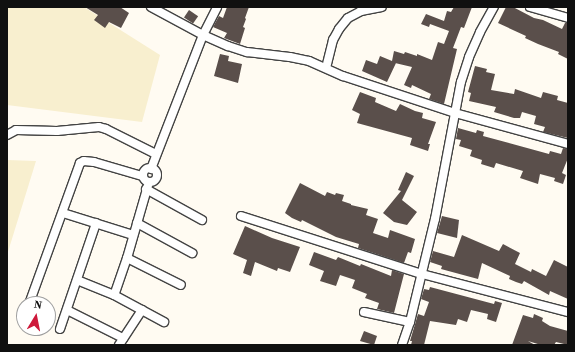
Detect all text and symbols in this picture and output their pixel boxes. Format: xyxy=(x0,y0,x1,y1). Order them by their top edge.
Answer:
north arrow xyxy=(16,296,56,336)
text: N xyxy=(33,297,43,313)

